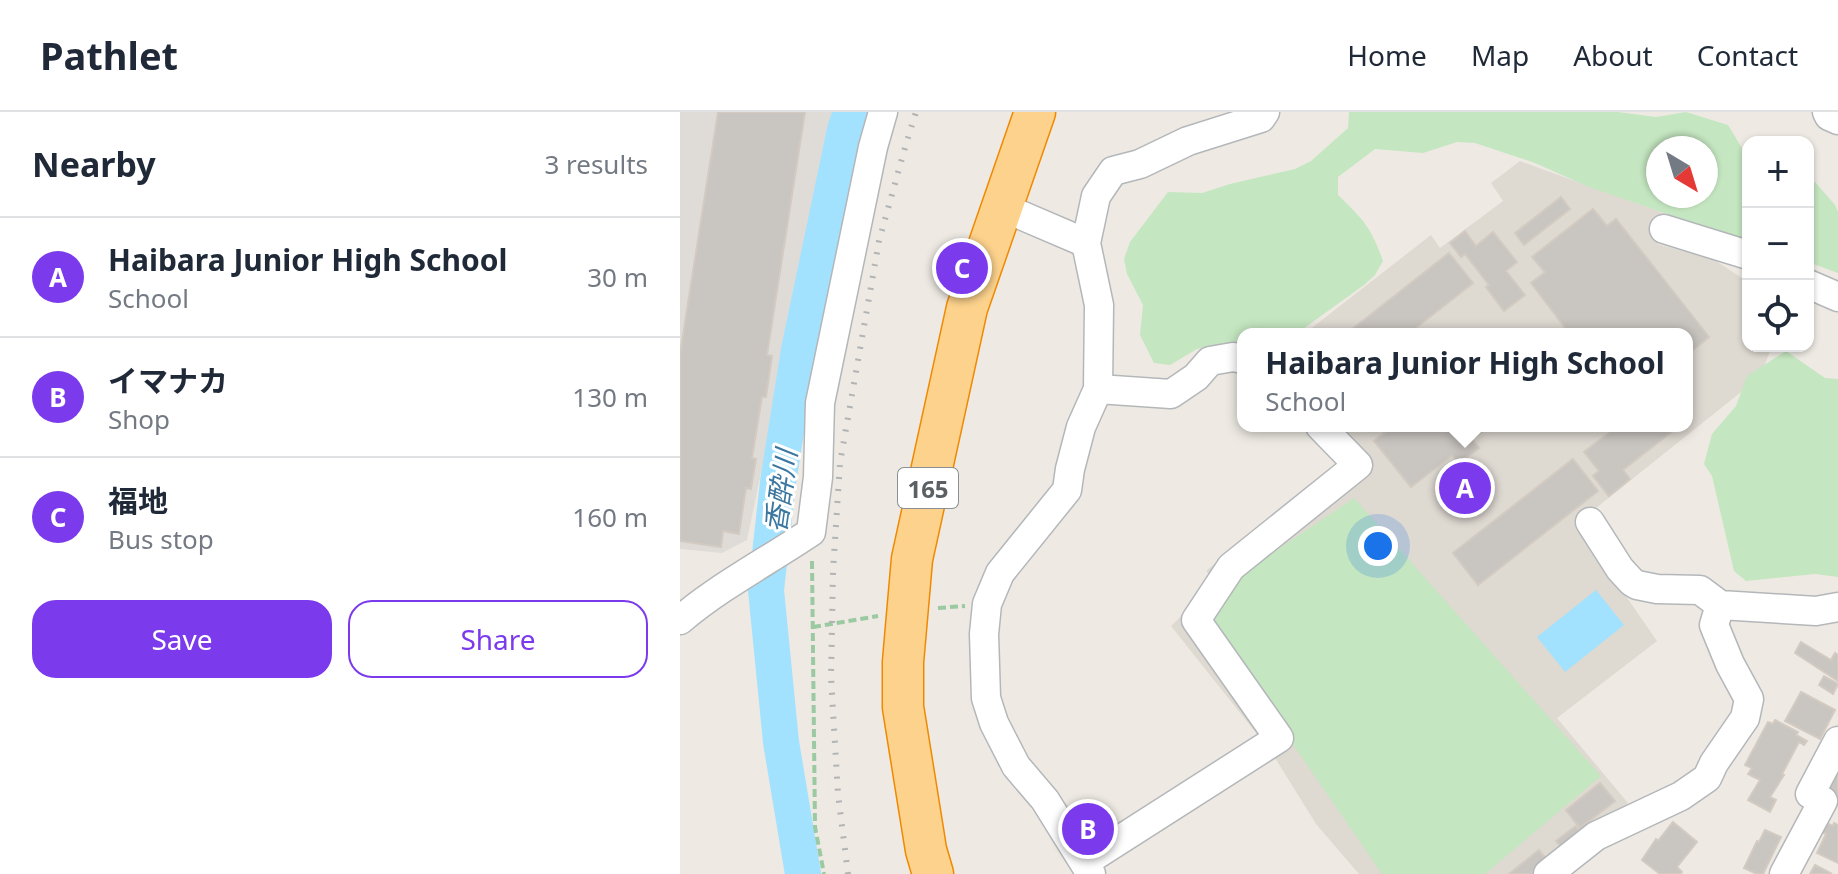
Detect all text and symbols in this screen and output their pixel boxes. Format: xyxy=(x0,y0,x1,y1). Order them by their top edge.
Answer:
text: Pathlet xyxy=(40,29,178,81)
text: Home xyxy=(1347,36,1427,74)
text: Map xyxy=(1471,36,1529,74)
text: About xyxy=(1573,36,1653,74)
text: Contact xyxy=(1697,36,1798,74)
north arrow xyxy=(1646,136,1718,208)
map controls xyxy=(1742,136,1814,352)
button: + xyxy=(1742,136,1814,208)
text: Nearby xyxy=(32,141,156,187)
text: 3 results xyxy=(544,146,648,182)
button: − xyxy=(1742,208,1814,280)
pin: C xyxy=(936,238,988,298)
text: Haibara Junior High School xyxy=(108,239,507,280)
text: A xyxy=(49,259,67,295)
text: 30 m xyxy=(587,259,648,295)
text: School xyxy=(108,280,189,316)
button: locate xyxy=(1742,280,1814,352)
popup xyxy=(1237,328,1693,432)
text: Haibara Junior High School xyxy=(1265,342,1665,383)
text: イマナカ xyxy=(108,360,228,401)
text: B xyxy=(49,379,67,415)
text: 130 m xyxy=(572,379,648,415)
text: School xyxy=(1265,383,1346,419)
text: Shop xyxy=(108,401,170,437)
water label: 香酔川 xyxy=(755,444,805,535)
pin: A xyxy=(1439,458,1491,518)
road number: 165 xyxy=(898,468,958,508)
text: 福地 xyxy=(108,480,168,521)
text: C xyxy=(50,499,66,535)
text: 160 m xyxy=(572,499,648,535)
text: Bus stop xyxy=(108,521,214,557)
your location xyxy=(1358,526,1398,566)
button: Save xyxy=(32,600,332,678)
button: Share xyxy=(348,600,648,678)
pin: B xyxy=(1062,799,1114,859)

